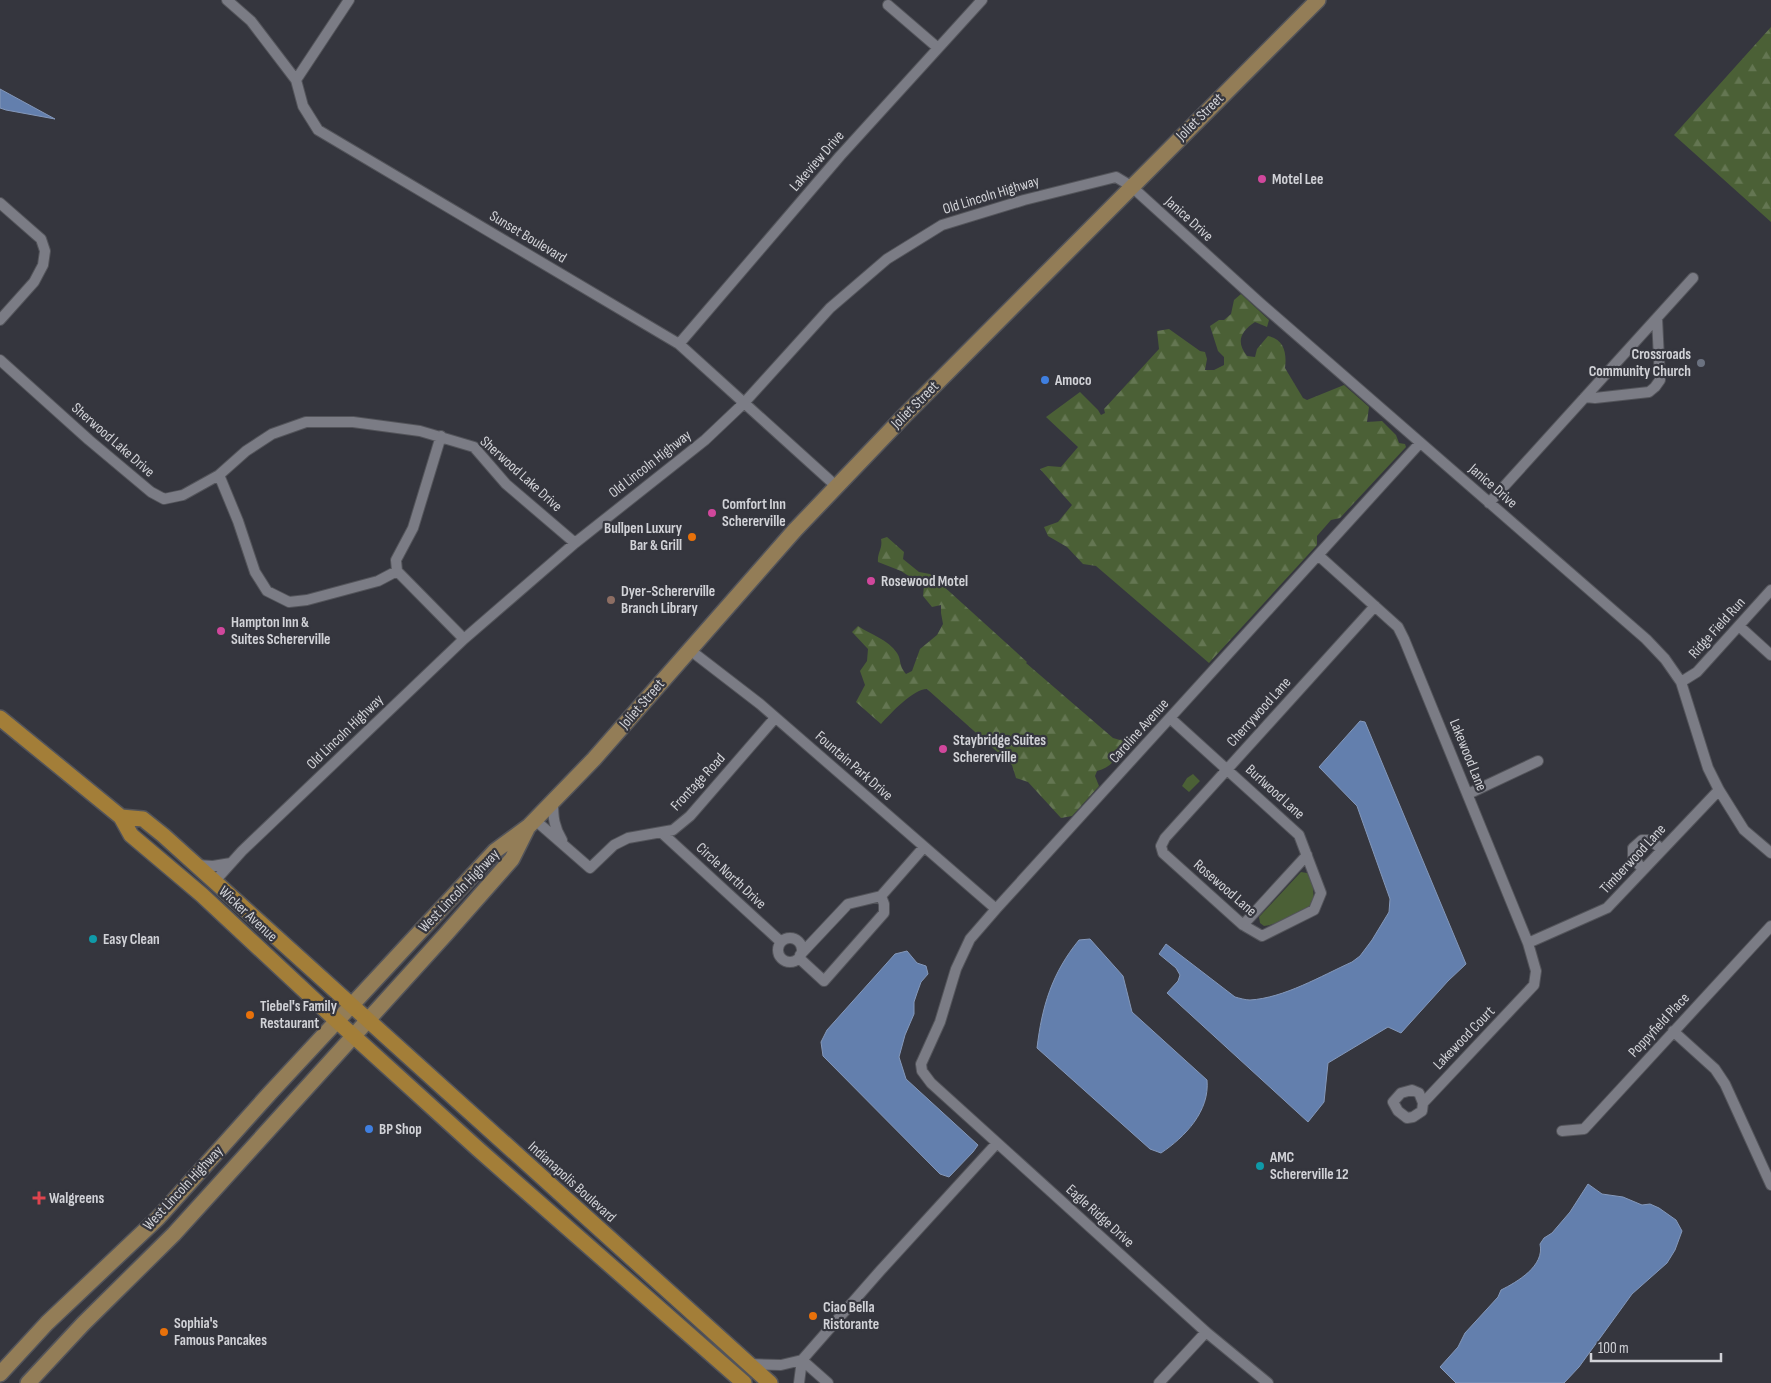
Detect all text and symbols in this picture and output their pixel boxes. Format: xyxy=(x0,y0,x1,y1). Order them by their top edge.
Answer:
street label: Joliet Street xyxy=(1171,89,1228,146)
street label: Lakeview Drive xyxy=(785,127,849,195)
place label: Motel Lee xyxy=(1272,170,1323,189)
street label: Old Lincoln Highway xyxy=(940,171,1042,219)
marker: Motel Lee xyxy=(1256,173,1268,185)
street label: Janice Drive xyxy=(1160,192,1217,246)
street label: Sunset Boulevard xyxy=(486,206,570,268)
place label: Crossroads Community Church xyxy=(1589,345,1691,381)
marker: Crossroads Community Church xyxy=(1695,357,1707,369)
place label: Amoco xyxy=(1054,371,1092,390)
marker: Amoco xyxy=(1039,374,1051,386)
street label: Joliet Street xyxy=(886,377,943,434)
street label: Sherwood Lake Drive xyxy=(67,399,159,481)
street label: Old Lincoln Highway xyxy=(605,426,695,502)
street label: Sherwood Lake Drive xyxy=(476,432,566,516)
street label: Janice Drive xyxy=(1464,459,1521,512)
place label: Comfort Inn Schererville xyxy=(722,495,786,531)
marker: Comfort Inn Schererville xyxy=(706,507,718,519)
place label: Bullpen Luxury Bar & Grill xyxy=(604,519,683,555)
marker: Bullpen Luxury Bar & Grill xyxy=(686,531,698,543)
place label: Rosewood Motel xyxy=(881,572,968,591)
marker: Rosewood Motel xyxy=(865,575,877,587)
place label: Dyer-Schererville Branch Library xyxy=(621,582,715,618)
street label: Ridge Field Run xyxy=(1684,593,1750,663)
marker: Dyer-Schererville Branch Library xyxy=(605,594,617,606)
place label: Hampton Inn & Suites Schererville xyxy=(231,613,330,649)
marker: Hampton Inn & Suites Schererville xyxy=(215,625,227,637)
street label: Cherrywood Lane xyxy=(1223,673,1295,751)
street label: Joliet Street xyxy=(615,675,669,734)
street label: Old Lincoln Highway xyxy=(302,690,388,774)
street label: Caroline Avenue xyxy=(1105,695,1173,767)
street label: Lakewood Lane xyxy=(1445,716,1491,794)
street label: Fountain Park Drive xyxy=(811,727,897,805)
place label: Staybridge Suites Schererville xyxy=(953,731,1046,767)
marker: Staybridge Suites Schererville xyxy=(937,743,949,755)
street label: Frontage Road xyxy=(666,749,730,815)
street label: Burlwood Lane xyxy=(1241,760,1309,824)
street label: Timberwood Lane xyxy=(1596,820,1670,898)
street label: Circle North Drive xyxy=(692,839,770,913)
street label: West Lincoln Highway xyxy=(414,845,504,937)
street label: Rosewood Lane xyxy=(1189,855,1261,921)
street label: Wicker Avenue xyxy=(215,882,281,946)
place label: Easy Clean xyxy=(103,930,160,949)
marker: Easy Clean xyxy=(87,933,99,945)
street label: Poppyfield Place xyxy=(1624,989,1694,1061)
place label: Tiebel's Family Restaurant xyxy=(260,997,338,1033)
street label: Lakewood Court xyxy=(1429,1002,1499,1074)
marker: Tiebel's Family Restaurant xyxy=(244,1009,256,1021)
place label: BP Shop xyxy=(379,1120,422,1139)
marker: BP Shop xyxy=(363,1123,375,1135)
street label: Indianapolis Boulevard xyxy=(524,1137,620,1227)
street label: West Lincoln Highway xyxy=(139,1142,227,1234)
place label: AMC Schererville 12 xyxy=(1269,1148,1349,1184)
marker: AMC Schererville 12 xyxy=(1254,1160,1266,1172)
street label: Eagle Ridge Drive xyxy=(1062,1180,1138,1252)
place label: Walgreens xyxy=(49,1189,104,1208)
marker: Walgreens xyxy=(33,1192,45,1204)
place label: Ciao Bella Ristorante xyxy=(823,1298,879,1334)
marker: Ciao Bella Ristorante xyxy=(807,1310,819,1322)
place label: Sophia's Famous Pancakes xyxy=(174,1314,267,1350)
marker: Sophia's Famous Pancakes xyxy=(158,1326,170,1338)
scale bar xyxy=(1591,1330,1721,1362)
text: 100 m xyxy=(1598,1339,1629,1358)

